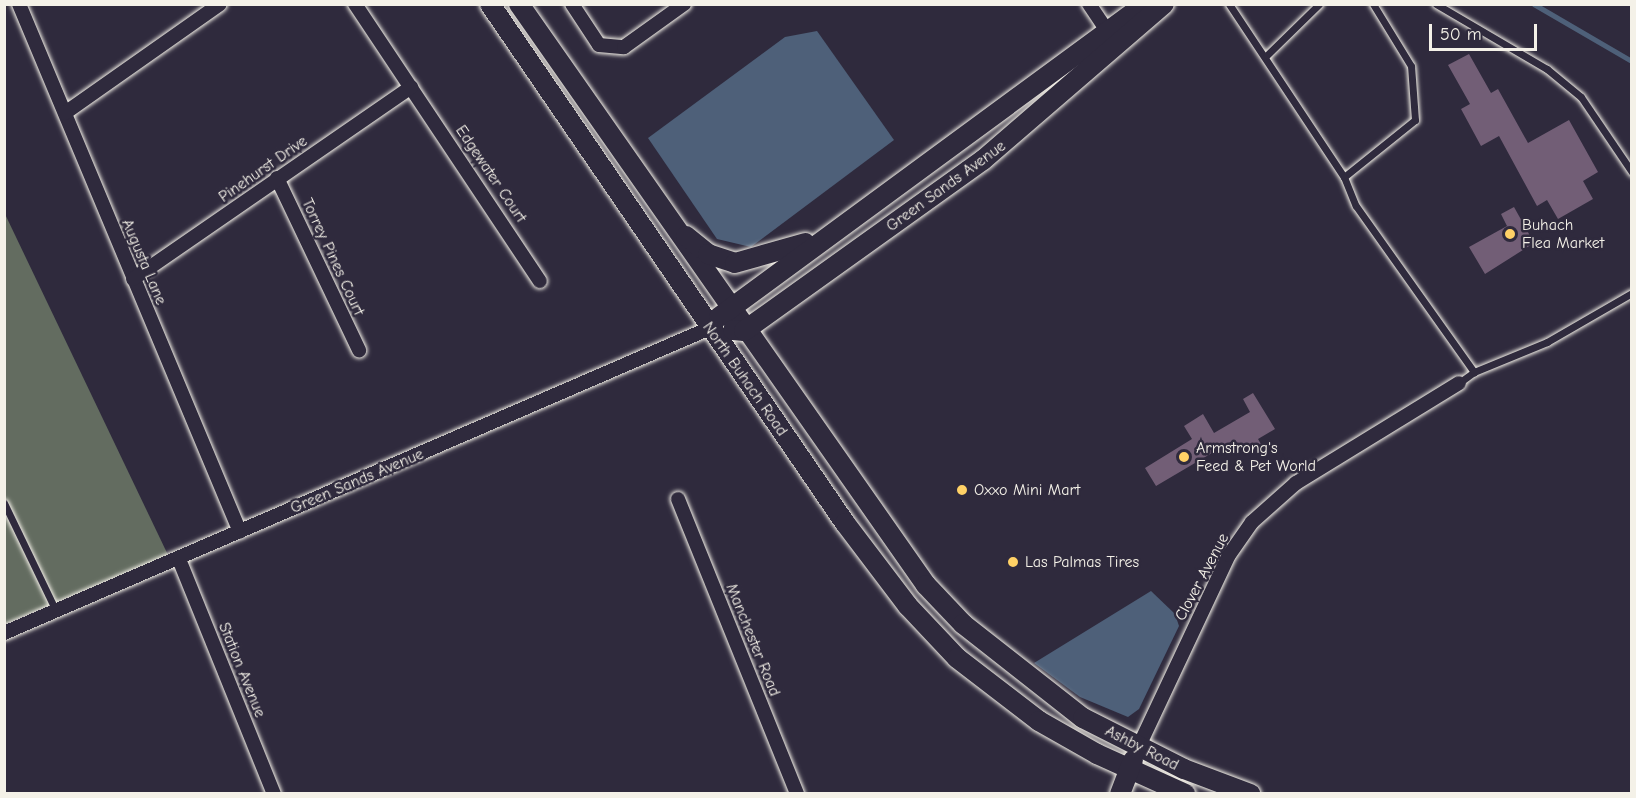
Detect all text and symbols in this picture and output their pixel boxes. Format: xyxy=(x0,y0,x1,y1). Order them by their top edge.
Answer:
scale bar xyxy=(1432,12,1540,50)
text: 50 m xyxy=(1440,24,1482,45)
street label: Edgewater Court xyxy=(451,122,531,226)
street label: Pinehurst Drive xyxy=(215,131,311,207)
street label: Green Sands Avenue xyxy=(883,136,1009,236)
street label: Torrey Pines Court xyxy=(297,195,369,319)
place label: Buhach Flea Market xyxy=(1522,215,1604,253)
street label: Augusta Lane xyxy=(117,216,171,308)
marker: Buhach Flea Market xyxy=(1503,227,1517,241)
street label: North Buhach Road xyxy=(698,318,792,440)
place label: Armstrong's Feed & Pet World xyxy=(1196,438,1316,476)
street label: Green Sands Avenue xyxy=(287,444,427,518)
marker: Armstrong's Feed & Pet World xyxy=(1177,450,1191,464)
place label: Oxxo Mini Mart xyxy=(974,480,1080,500)
marker: Oxxo Mini Mart xyxy=(955,483,969,497)
street label: Clover Avenue xyxy=(1171,530,1233,624)
place label: Las Palmas Tires xyxy=(1025,552,1139,572)
marker: Las Palmas Tires xyxy=(1006,555,1020,569)
street label: Manchester Road xyxy=(722,581,784,699)
street label: Station Avenue xyxy=(214,620,270,720)
street label: Ashby Road xyxy=(1102,721,1182,775)

